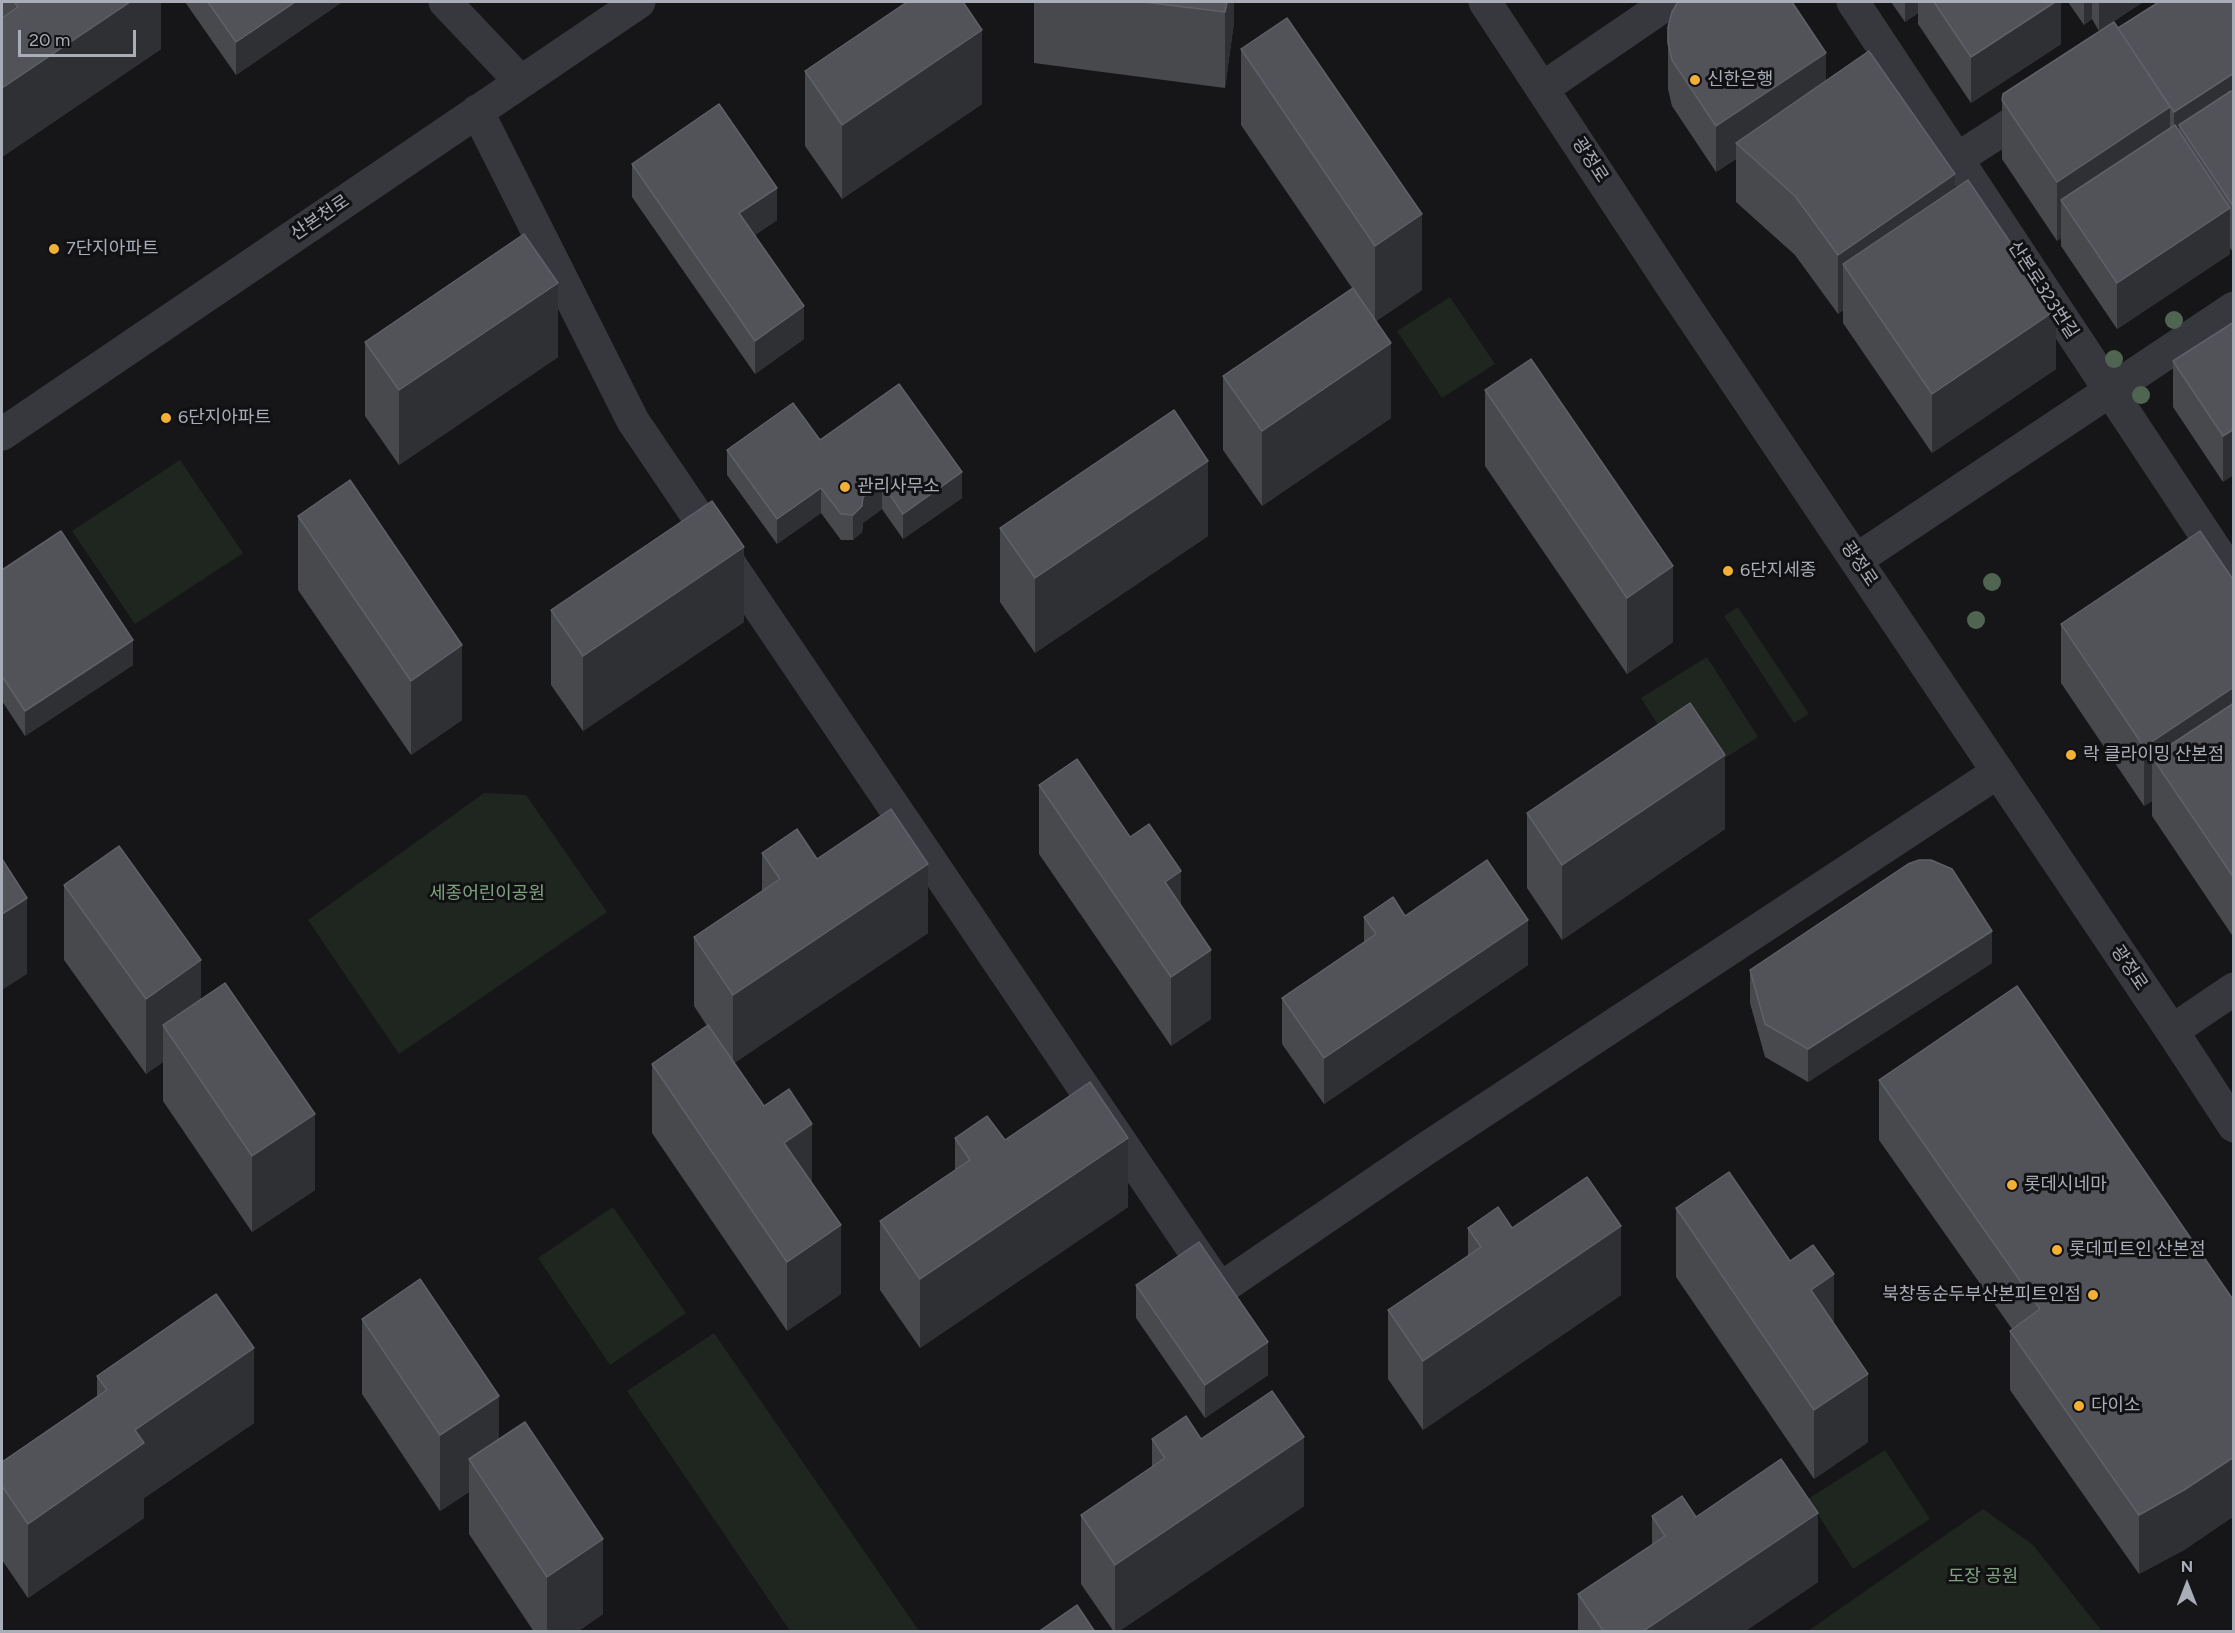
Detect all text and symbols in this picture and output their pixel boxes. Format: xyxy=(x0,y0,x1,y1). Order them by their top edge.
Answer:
scale bar xyxy=(21,18,140,56)
text: 20 m xyxy=(29,29,70,51)
place label: 신한은행 xyxy=(1707,69,1773,91)
marker: 신한은행 xyxy=(1688,73,1702,87)
street label: 광정로 xyxy=(1567,133,1613,187)
street label: 산본천로 xyxy=(287,191,353,245)
street label: 산본로323번길 xyxy=(2003,237,2083,343)
place label: 7단지아파트 xyxy=(66,238,158,260)
marker: 7단지아파트 xyxy=(47,242,61,256)
place label: 6단지아파트 xyxy=(178,407,271,429)
marker: 6단지아파트 xyxy=(159,411,173,425)
place label: 관리사무소 xyxy=(857,476,940,498)
marker: 관리사무소 xyxy=(838,480,852,494)
street label: 광정로 xyxy=(1836,537,1882,591)
place label: 6단지세종 xyxy=(1740,560,1816,582)
marker: 6단지세종 xyxy=(1721,564,1735,578)
place label: 락 클라이밍 산본점 xyxy=(2083,744,2224,766)
marker: 락 클라이밍 산본점 xyxy=(2064,748,2078,762)
park label: 세종어린이공원 xyxy=(429,883,545,905)
street label: 광정로 xyxy=(2106,941,2152,995)
place label: 롯데시네마 xyxy=(2024,1174,2107,1196)
marker: 롯데시네마 xyxy=(2005,1178,2019,1192)
place label: 롯데피트인 산본점 xyxy=(2069,1239,2206,1261)
marker: 롯데피트인 산본점 xyxy=(2050,1243,2064,1257)
place label: 북창동순두부산본피트인점 xyxy=(1882,1284,2081,1306)
marker: 북창동순두부산본피트인점 xyxy=(2086,1288,2100,1302)
place label: 다이소 xyxy=(2091,1395,2141,1417)
marker: 다이소 xyxy=(2072,1399,2086,1413)
north arrow xyxy=(2157,1555,2217,1615)
text: N xyxy=(2181,1557,2193,1576)
park label: 도장 공원 xyxy=(1948,1566,2018,1588)

